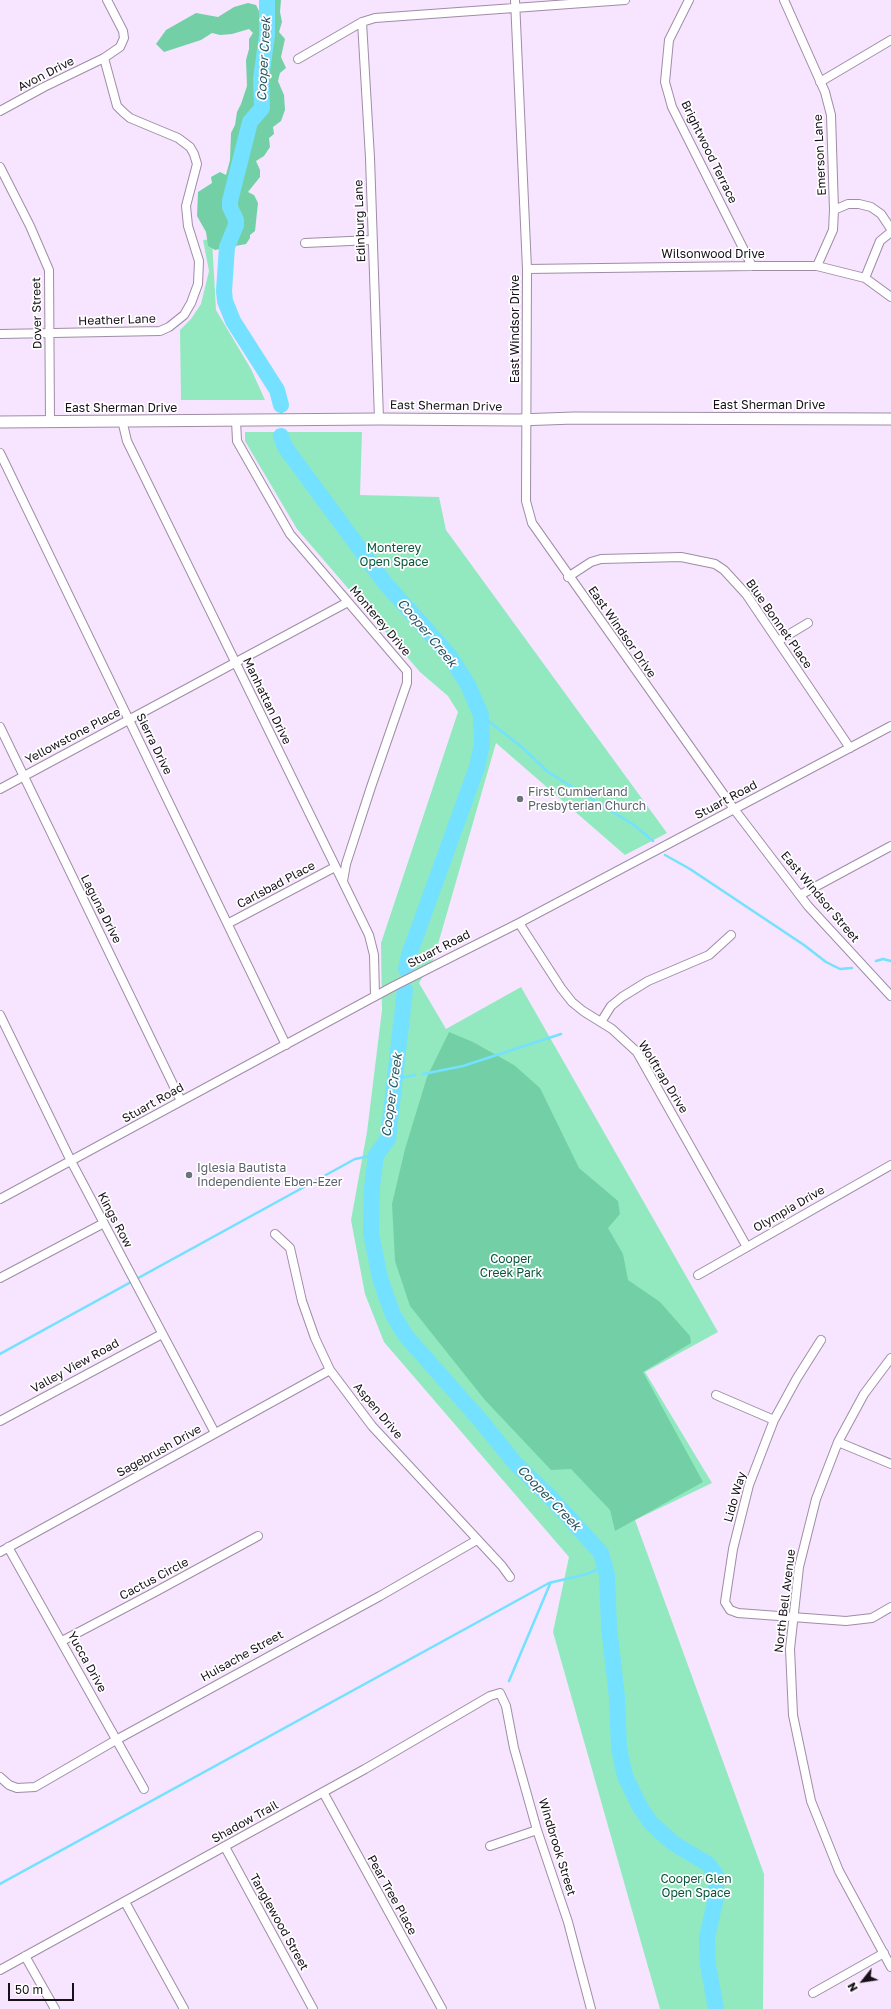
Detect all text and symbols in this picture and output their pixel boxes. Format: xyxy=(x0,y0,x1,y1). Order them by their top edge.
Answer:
water label: Cooper Creek xyxy=(254,16,274,102)
street label: Avon Drive xyxy=(16,54,76,94)
street label: Brightwood Terrace xyxy=(678,98,740,206)
street label: Emerson Lane xyxy=(811,114,829,196)
street label: Edinburg Lane xyxy=(351,179,369,263)
street label: Wilsonwood Drive xyxy=(661,247,765,261)
street label: East Windsor Drive xyxy=(508,275,522,383)
street label: Dover Street xyxy=(29,277,45,349)
street label: Heather Lane xyxy=(78,311,156,329)
street label: East Sherman Drive xyxy=(390,398,502,414)
street label: East Sherman Drive xyxy=(713,398,825,412)
street label: East Sherman Drive xyxy=(65,401,177,415)
park label: Monterey Open Space xyxy=(360,541,428,569)
street label: Blue Bonnet Place xyxy=(743,577,815,671)
street label: Monterey Drive xyxy=(346,583,414,659)
street label: East Windsor Drive xyxy=(585,583,659,681)
water label: Cooper Creek xyxy=(394,596,460,670)
street label: Manhattan Drive xyxy=(240,655,294,747)
street label: Yellowstone Place xyxy=(23,705,123,767)
street label: Sierra Drive xyxy=(133,711,175,777)
street label: Stuart Road xyxy=(692,778,760,822)
place label: First Cumberland Presbyterian Church xyxy=(528,785,646,813)
marker: First Cumberland Presbyterian Church xyxy=(515,794,525,804)
street label: East Windsor Street xyxy=(778,849,862,945)
street label: Carlsbad Place xyxy=(235,858,317,912)
street label: Laguna Drive xyxy=(77,872,125,946)
street label: Stuart Road xyxy=(405,927,473,971)
street label: Wolftrap Drive xyxy=(635,1038,691,1116)
water label: Cooper Creek xyxy=(378,1052,406,1138)
street label: Stuart Road xyxy=(120,1080,186,1126)
place label: Iglesia Bautista Independiente Eben-Ezer xyxy=(197,1161,342,1189)
marker: Iglesia Bautista Independiente Eben-Ezer xyxy=(184,1170,194,1180)
street label: Olympia Drive xyxy=(751,1183,827,1235)
street label: Kings Row xyxy=(94,1190,136,1250)
park label: Cooper Creek Park xyxy=(480,1252,542,1280)
street label: Valley View Road xyxy=(29,1336,121,1396)
street label: Aspen Drive xyxy=(350,1380,406,1442)
street label: Sagebrush Drive xyxy=(114,1422,204,1480)
water label: Cooper Creek xyxy=(514,1462,584,1534)
street label: Lido Way xyxy=(721,1470,749,1524)
street label: North Bell Avenue xyxy=(771,1548,799,1654)
street label: Cactus Circle xyxy=(117,1555,191,1603)
street label: Huisache Street xyxy=(198,1627,286,1685)
street label: Yucca Drive xyxy=(65,1629,109,1695)
street label: Windbrook Street xyxy=(535,1797,579,1897)
street label: Shadow Trail xyxy=(209,1798,281,1846)
street label: Pear Tree Place xyxy=(364,1853,420,1937)
street label: Tanglewood Street xyxy=(246,1871,312,1973)
park label: Cooper Glen Open Space xyxy=(660,1872,732,1900)
north arrow xyxy=(843,1961,883,2001)
scale bar xyxy=(10,1975,76,2001)
text: N xyxy=(844,1980,860,1994)
text: 50 m xyxy=(15,1982,43,1997)

